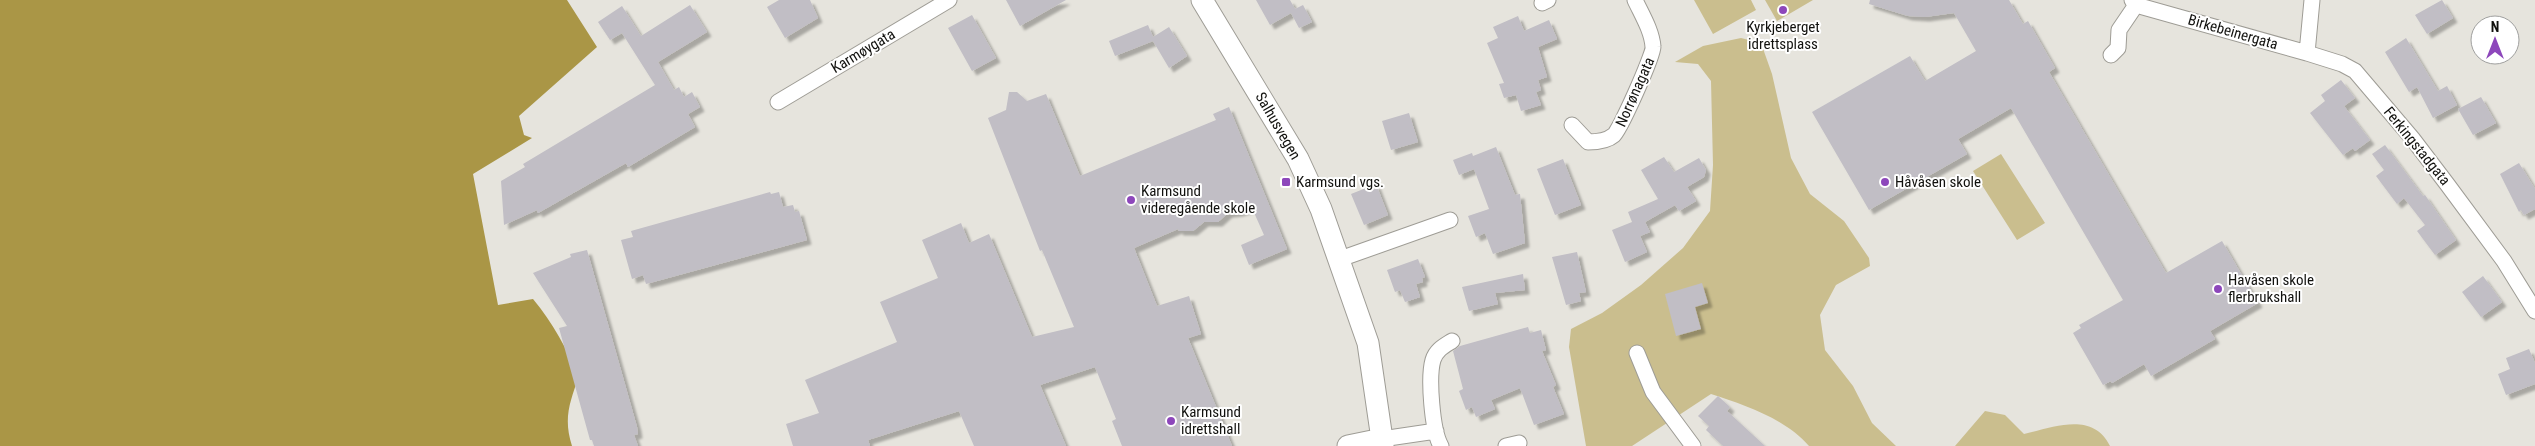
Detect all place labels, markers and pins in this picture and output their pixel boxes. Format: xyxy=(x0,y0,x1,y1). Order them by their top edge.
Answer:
marker: Kyrkjeberget idrettsplass xyxy=(1777,4,1789,16)
place label: Kyrkjeberget idrettsplass xyxy=(1746,18,1820,53)
place label: Karmsund vgs. xyxy=(1296,173,1384,191)
place label: Håvåsen skole xyxy=(1895,173,1981,191)
marker: Karmsund vgs. xyxy=(1280,176,1292,188)
marker: Håvåsen skole xyxy=(1879,176,1891,188)
place label: Karmsund videregående skole xyxy=(1141,182,1255,217)
marker: Karmsund videregående skole xyxy=(1125,194,1137,206)
place label: Havåsen skole flerbrukshall xyxy=(2228,271,2314,306)
marker: Havåsen skole flerbrukshall xyxy=(2212,283,2224,295)
place label: Karmsund idrettshall xyxy=(1181,403,1241,438)
marker: Karmsund idrettshall xyxy=(1165,415,1177,427)

